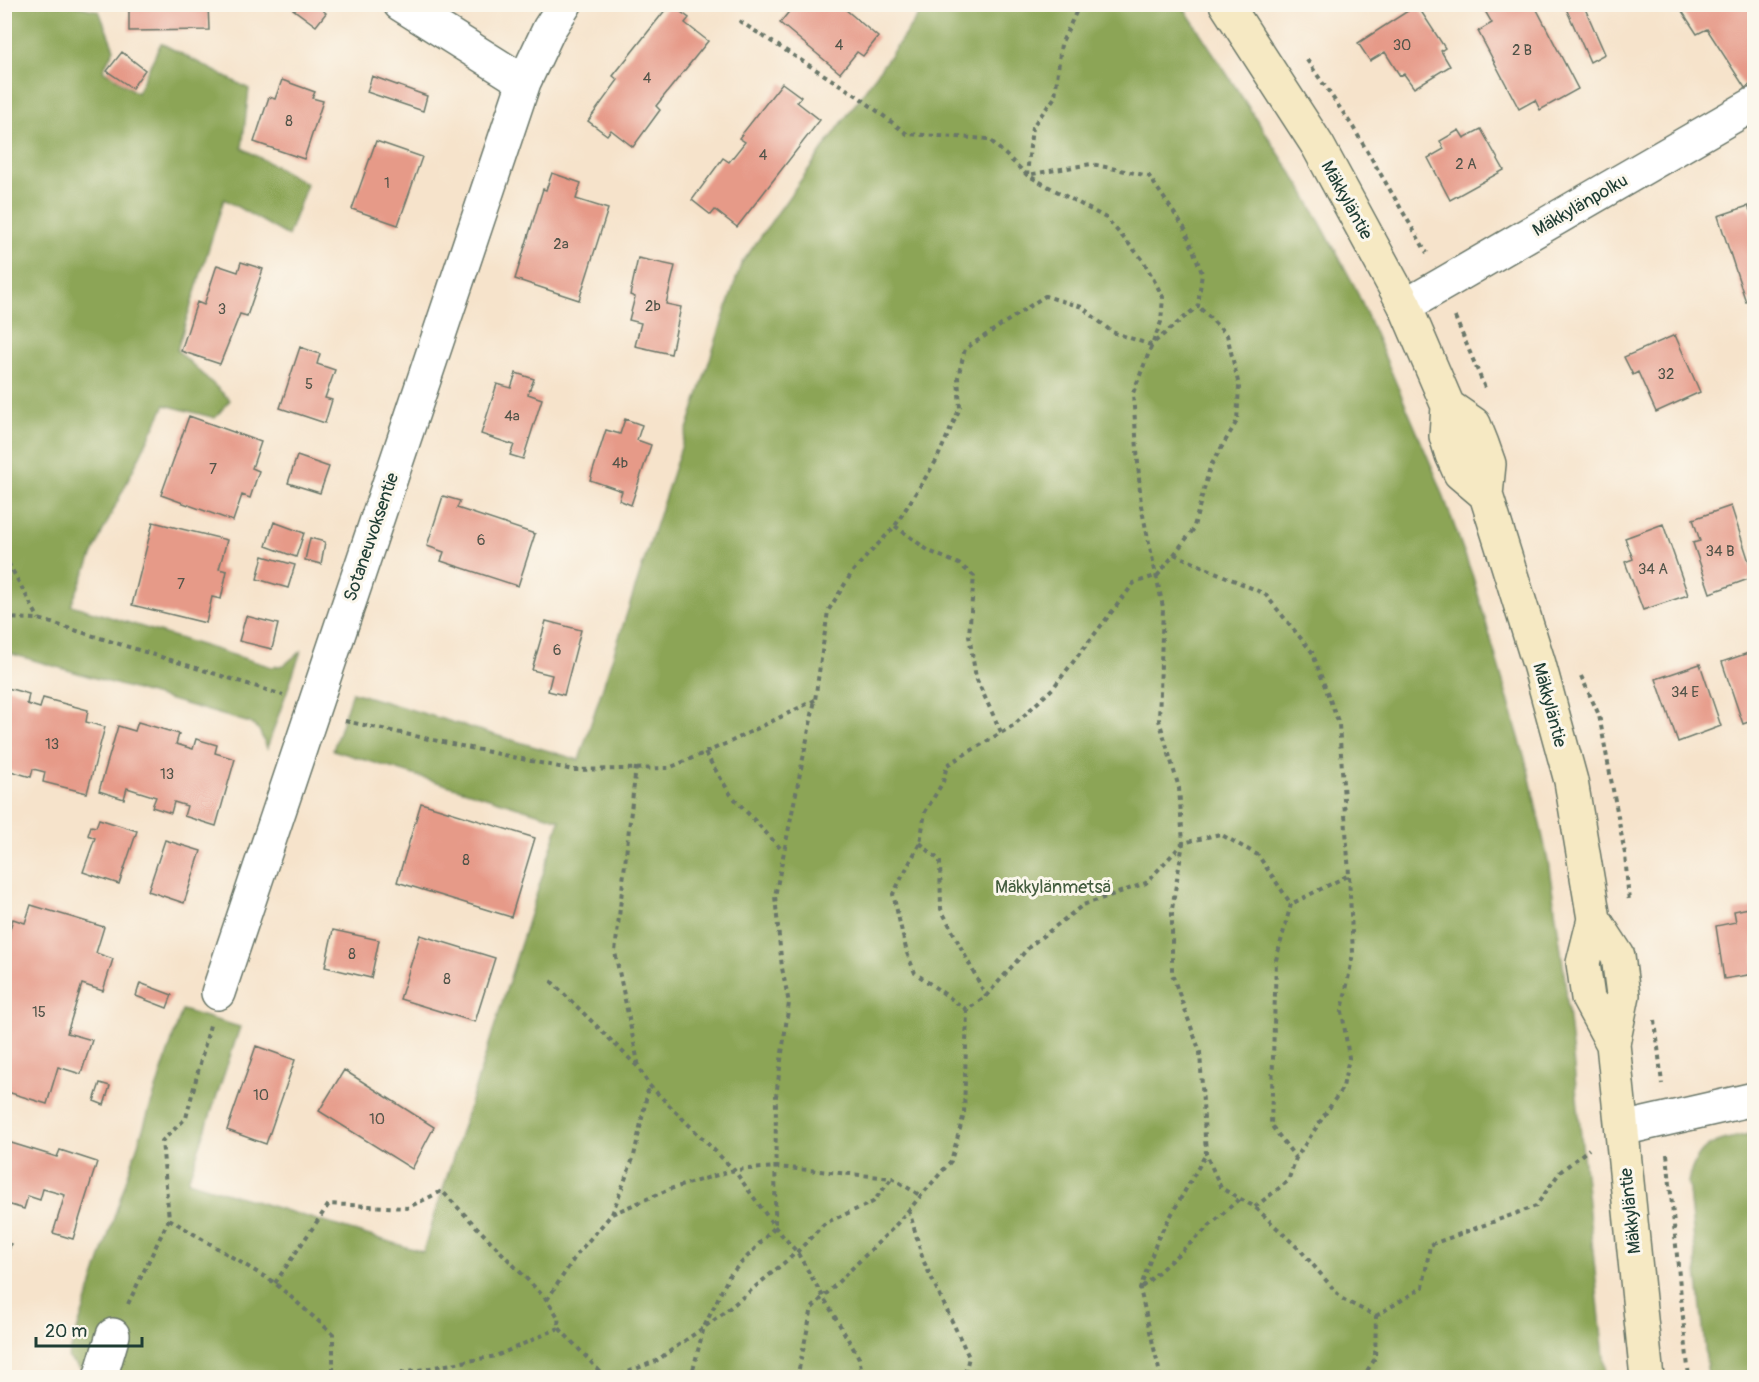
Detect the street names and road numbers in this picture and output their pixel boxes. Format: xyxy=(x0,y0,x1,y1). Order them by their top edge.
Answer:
street label: Mäkkyläntie xyxy=(1316,157,1378,244)
street label: Mäkkylänpolku xyxy=(1528,169,1632,242)
street label: Sotaneuvoksentie xyxy=(339,470,404,605)
street label: Mäkkyläntie xyxy=(1527,660,1572,750)
street label: Mäkkyläntie xyxy=(1615,1167,1646,1255)

